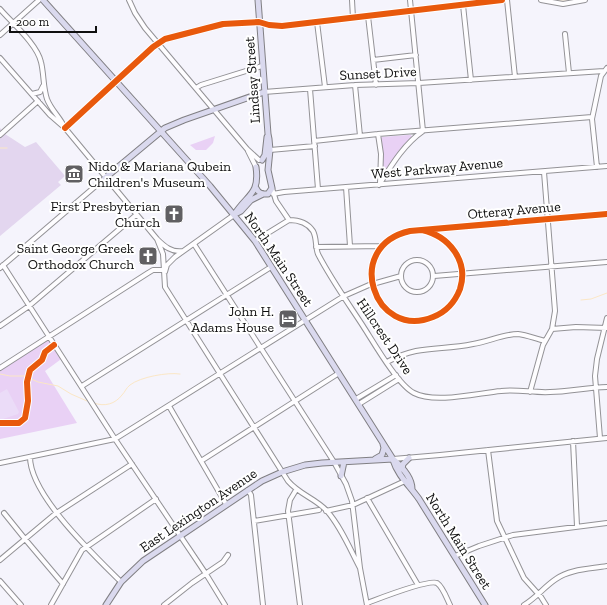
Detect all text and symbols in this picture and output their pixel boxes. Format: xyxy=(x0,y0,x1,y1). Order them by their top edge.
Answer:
scale bar xyxy=(10,8,96,34)
text: 200 m xyxy=(16,15,50,29)
street label: Lindsay Street xyxy=(241,35,264,124)
street label: Sunset Drive xyxy=(339,63,418,84)
street label: West Parkway Avenue xyxy=(370,154,504,183)
place label: Nido & Mariana Qubein Children's Museum xyxy=(88,158,231,191)
museum icon: Nido & Mariana Qubein Children's Museum xyxy=(63,163,85,185)
place label: First Presbyterian Church xyxy=(51,198,160,231)
street label: Otteray Avenue xyxy=(467,198,562,223)
church icon: First Presbyterian Church xyxy=(163,203,185,225)
street label: North Main Street xyxy=(241,209,317,310)
place label: Saint George Greek Orthodox Church xyxy=(17,240,135,273)
church icon: Saint George Greek Orthodox Church xyxy=(137,245,159,267)
street label: Hillcrest Drive xyxy=(353,295,417,378)
place label: John H. Adams House xyxy=(191,303,274,336)
hotel icon: John H. Adams House xyxy=(277,308,299,330)
street label: East Lexington Avenue xyxy=(136,465,261,556)
street label: North Main Street xyxy=(422,490,495,593)

